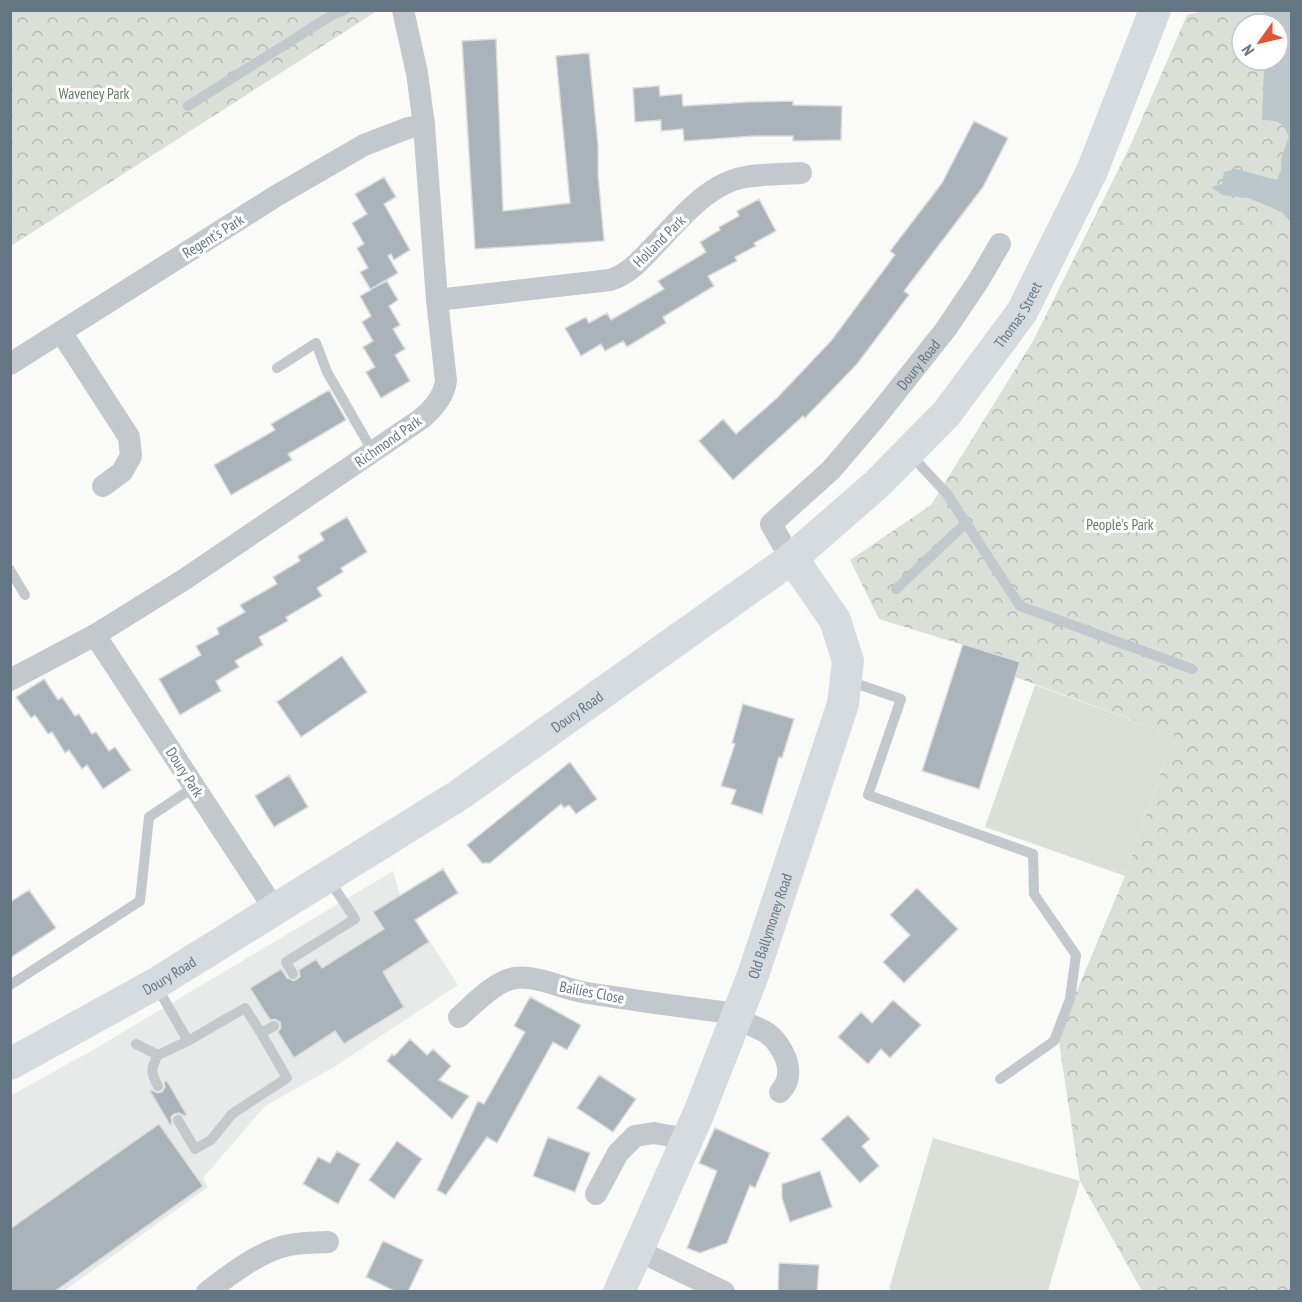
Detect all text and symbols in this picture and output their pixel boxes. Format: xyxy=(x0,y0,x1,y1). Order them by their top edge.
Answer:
north arrow xyxy=(1230,12,1290,72)
text: N xyxy=(1237,41,1258,60)
park label: Waveney Park xyxy=(59,84,130,103)
street label: Regent's Park xyxy=(179,210,247,262)
street label: Holland Park xyxy=(629,211,689,271)
street label: Thomas Street xyxy=(989,278,1045,351)
street label: Doury Road xyxy=(892,335,944,393)
street label: Richmond Park xyxy=(351,411,425,471)
park label: People's Park xyxy=(1086,515,1154,534)
street label: Doury Road xyxy=(547,686,606,736)
street label: Doury Park xyxy=(162,743,208,801)
street label: Old Ballymoney Road xyxy=(743,871,796,981)
street label: Doury Road xyxy=(139,952,199,999)
street label: Bailies Close xyxy=(558,976,626,1008)

